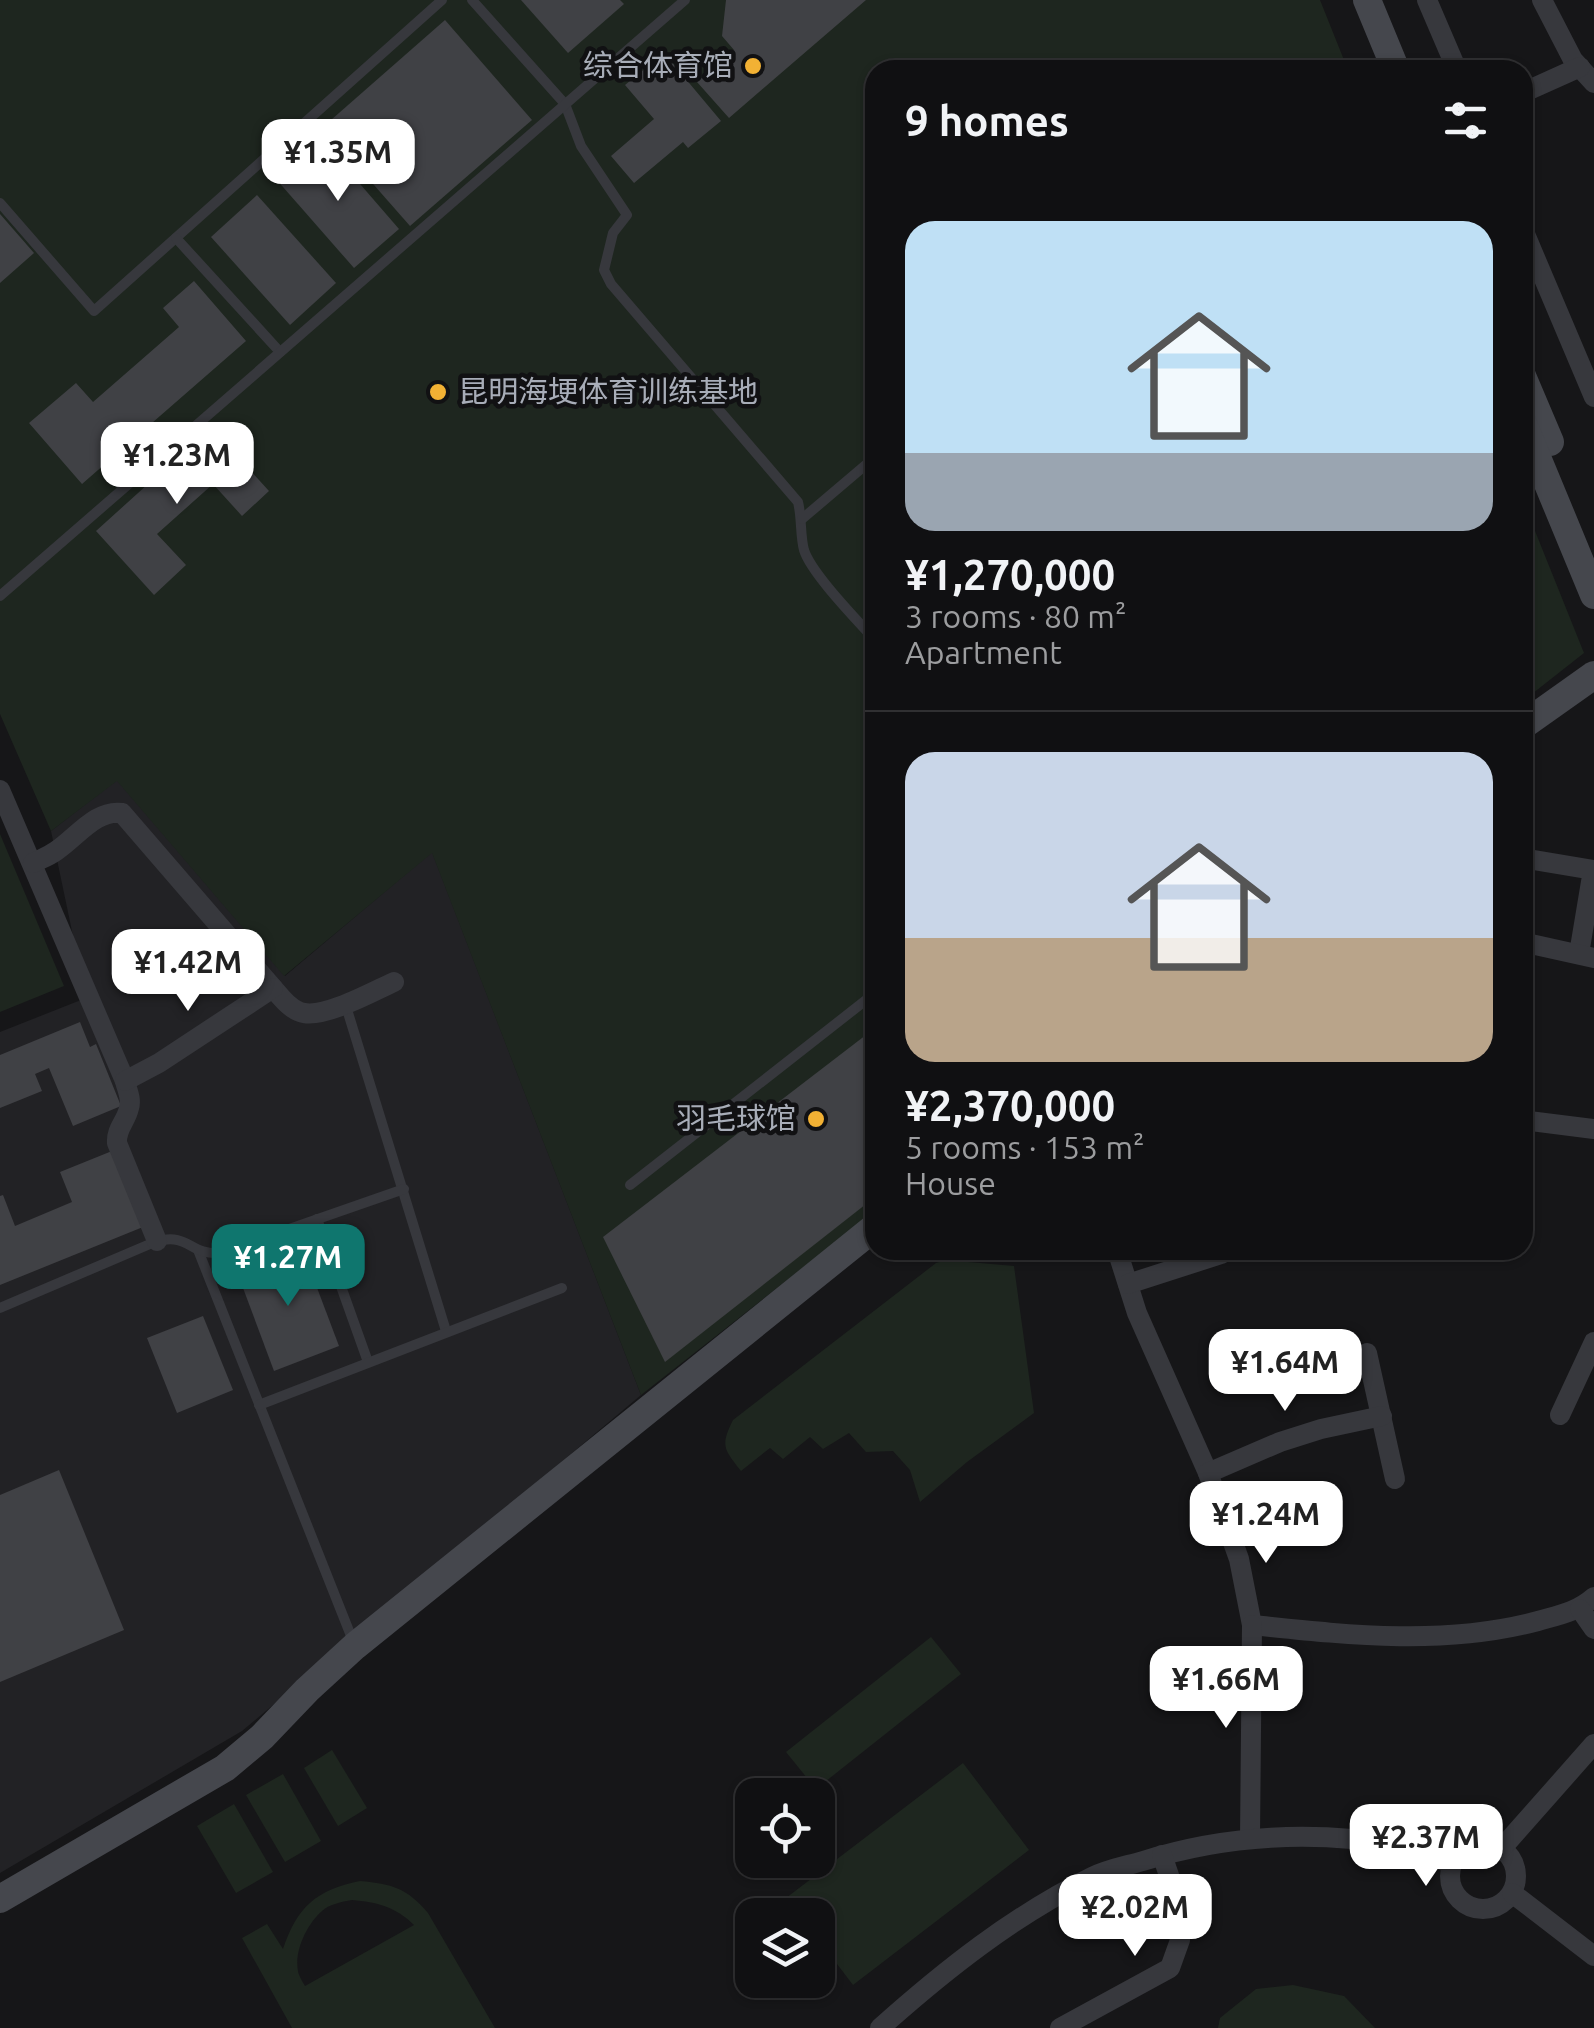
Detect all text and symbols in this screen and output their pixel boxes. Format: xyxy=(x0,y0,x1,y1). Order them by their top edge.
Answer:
place label: 综合体育馆 xyxy=(583,48,733,82)
marker: 综合体育馆 xyxy=(742,55,764,77)
icon: filters xyxy=(1438,93,1493,148)
text: 9 homes xyxy=(905,97,1069,144)
pin: ¥1.35M xyxy=(257,119,419,204)
text: ¥1.35M xyxy=(284,133,392,169)
icon: home xyxy=(1109,286,1289,466)
place label: 昆明海埂体育训练基地 xyxy=(458,374,758,408)
marker: 昆明海埂体育训练基地 xyxy=(427,381,449,403)
pin: ¥1.23M xyxy=(96,422,258,507)
text: ¥1.23M xyxy=(123,436,231,472)
text: ¥1,270,000 xyxy=(905,551,1115,598)
text: 3 rooms · 80 m² xyxy=(905,598,1126,634)
text: Apartment xyxy=(905,634,1062,670)
icon: home xyxy=(1109,817,1289,997)
pin: ¥1.42M xyxy=(107,929,269,1014)
text: ¥1.42M xyxy=(134,943,242,979)
text: ¥2,370,000 xyxy=(905,1082,1115,1129)
place label: 羽毛球馆 xyxy=(676,1101,796,1135)
marker: 羽毛球馆 xyxy=(805,1108,827,1130)
text: 5 rooms · 153 m² xyxy=(905,1129,1145,1165)
text: House xyxy=(905,1165,996,1201)
pin: ¥1.27M xyxy=(207,1224,369,1309)
text: ¥1.27M xyxy=(234,1238,342,1274)
pin: ¥1.64M xyxy=(1204,1329,1366,1414)
text: ¥1.64M xyxy=(1231,1343,1339,1379)
pin: ¥1.24M xyxy=(1185,1481,1347,1566)
text: ¥1.24M xyxy=(1212,1495,1320,1531)
pin: ¥1.66M xyxy=(1145,1646,1307,1731)
text: ¥1.66M xyxy=(1172,1660,1280,1696)
map controls xyxy=(735,1778,835,1998)
button: locate xyxy=(735,1778,835,1878)
pin: ¥2.37M xyxy=(1345,1804,1507,1889)
text: ¥2.37M xyxy=(1372,1818,1480,1854)
pin: ¥2.02M xyxy=(1054,1874,1216,1959)
text: ¥2.02M xyxy=(1081,1888,1189,1924)
button: layers xyxy=(735,1898,835,1998)

